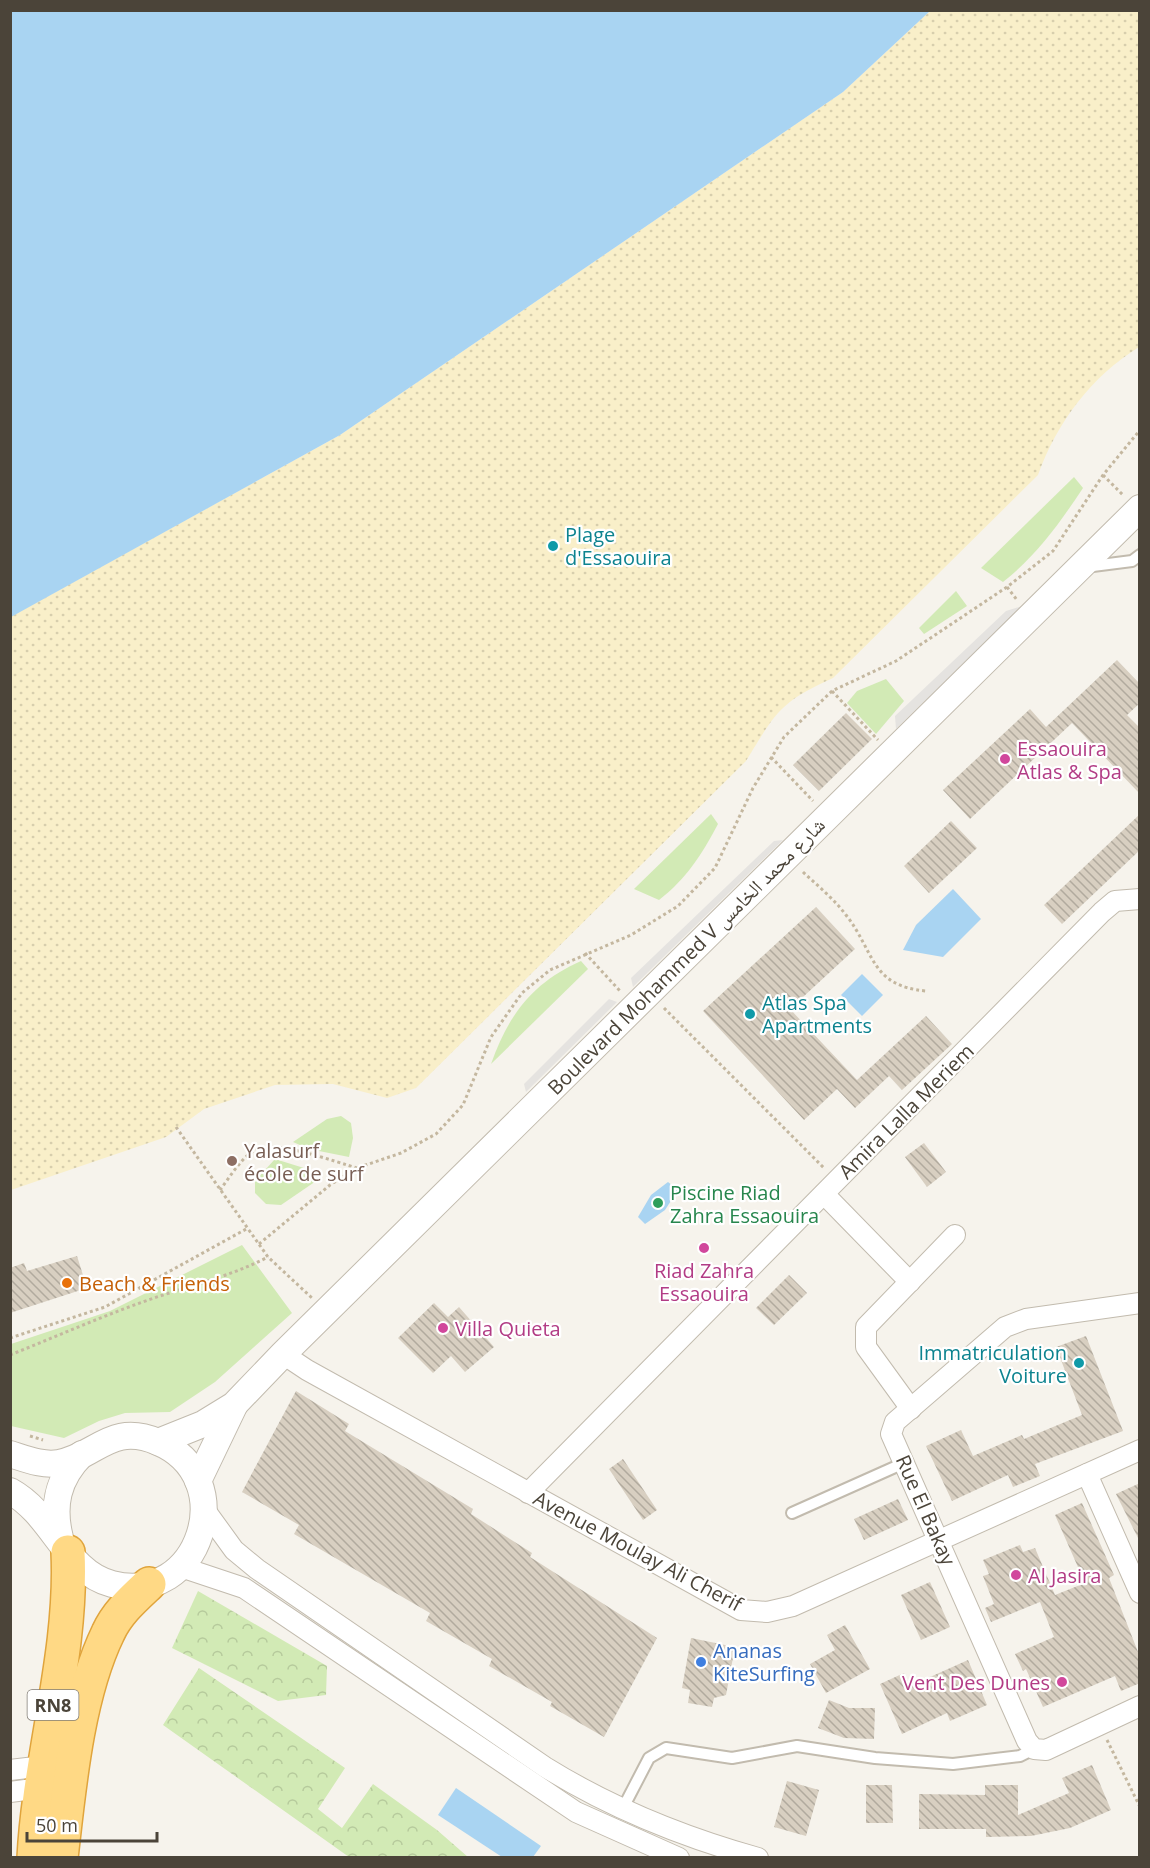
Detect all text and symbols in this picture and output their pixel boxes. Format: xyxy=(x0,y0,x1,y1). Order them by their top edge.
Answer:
place label: Plage d'Essaouira xyxy=(565,521,672,571)
marker: Plage d'Essaouira xyxy=(546,539,560,553)
place label: Essaouira Atlas & Spa xyxy=(1017,735,1122,785)
marker: Essaouira Atlas & Spa xyxy=(998,752,1012,766)
street label: Boulevard Mohammed V شارع محمد الخامس xyxy=(541,811,831,1101)
place label: Atlas Spa Apartments xyxy=(762,989,872,1039)
marker: Atlas Spa Apartments xyxy=(743,1007,757,1021)
street label: Amira Lalla Meriem xyxy=(833,1038,979,1184)
place label: Yalasurf école de surf xyxy=(244,1137,365,1187)
marker: Yalasurf école de surf xyxy=(225,1154,239,1168)
place label: Piscine Riad Zahra Essaouira xyxy=(670,1179,819,1229)
marker: Piscine Riad Zahra Essaouira xyxy=(651,1196,665,1210)
marker: Riad Zahra Essaouira xyxy=(697,1241,711,1255)
place label: Riad Zahra Essaouira xyxy=(654,1257,754,1307)
place label: Beach & Friends xyxy=(79,1270,230,1297)
marker: Beach & Friends xyxy=(60,1276,74,1290)
place label: Villa Quieta xyxy=(455,1315,561,1342)
marker: Villa Quieta xyxy=(436,1321,450,1335)
place label: Immatriculation Voiture xyxy=(918,1339,1067,1389)
marker: Immatriculation Voiture xyxy=(1072,1356,1086,1370)
street label: Rue El Bakay xyxy=(890,1451,963,1570)
street label: Avenue Moulay Ali Cherif xyxy=(529,1485,748,1618)
place label: Al Jasira xyxy=(1028,1562,1101,1589)
marker: Al Jasira xyxy=(1009,1568,1023,1582)
place label: Ananas KiteSurfing xyxy=(713,1637,815,1687)
marker: Ananas KiteSurfing xyxy=(694,1655,708,1669)
place label: Vent Des Dunes xyxy=(902,1669,1050,1696)
marker: Vent Des Dunes xyxy=(1055,1675,1069,1689)
road number: RN8 xyxy=(28,1690,78,1720)
scale bar xyxy=(27,1805,158,1843)
text: 50 m xyxy=(36,1813,78,1837)

